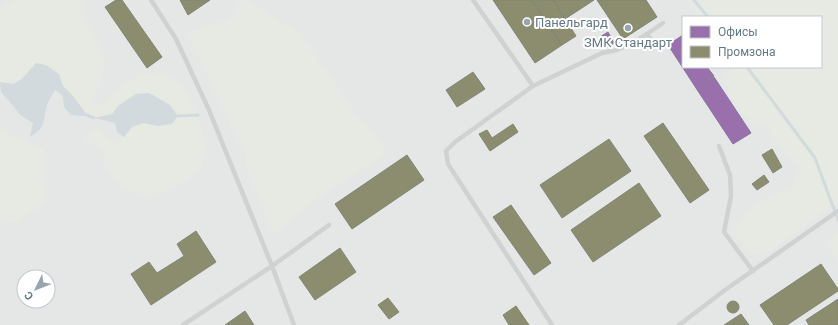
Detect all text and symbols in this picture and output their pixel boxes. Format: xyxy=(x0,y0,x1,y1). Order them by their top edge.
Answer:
place label: Панельгард xyxy=(535,15,608,30)
legend xyxy=(682,16,822,68)
marker: Панельгард xyxy=(522,17,532,27)
marker: ЗМК Стандарт xyxy=(623,23,633,33)
text: Офисы xyxy=(718,25,758,39)
place label: ЗМК Стандарт xyxy=(584,35,672,50)
text: Промзона xyxy=(718,45,775,59)
north arrow xyxy=(16,269,56,309)
text: С xyxy=(22,288,36,303)

